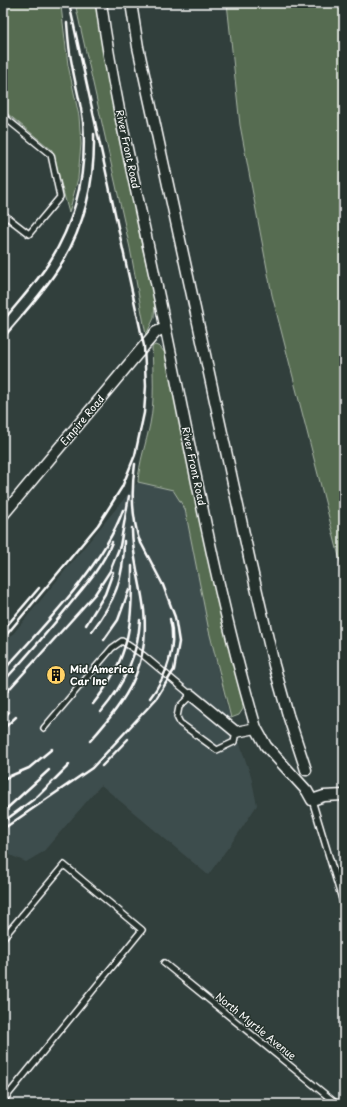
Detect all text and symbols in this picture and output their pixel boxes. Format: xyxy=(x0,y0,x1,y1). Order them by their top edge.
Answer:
street label: River Front Road xyxy=(113,108,144,190)
street label: Empire Road xyxy=(56,391,107,448)
street label: River Front Road xyxy=(179,425,210,507)
place label: Mid America Car Inc xyxy=(70,661,135,688)
building icon: Mid America Car Inc xyxy=(45,664,67,686)
street label: North Myrtle Avenue xyxy=(213,988,300,1063)

